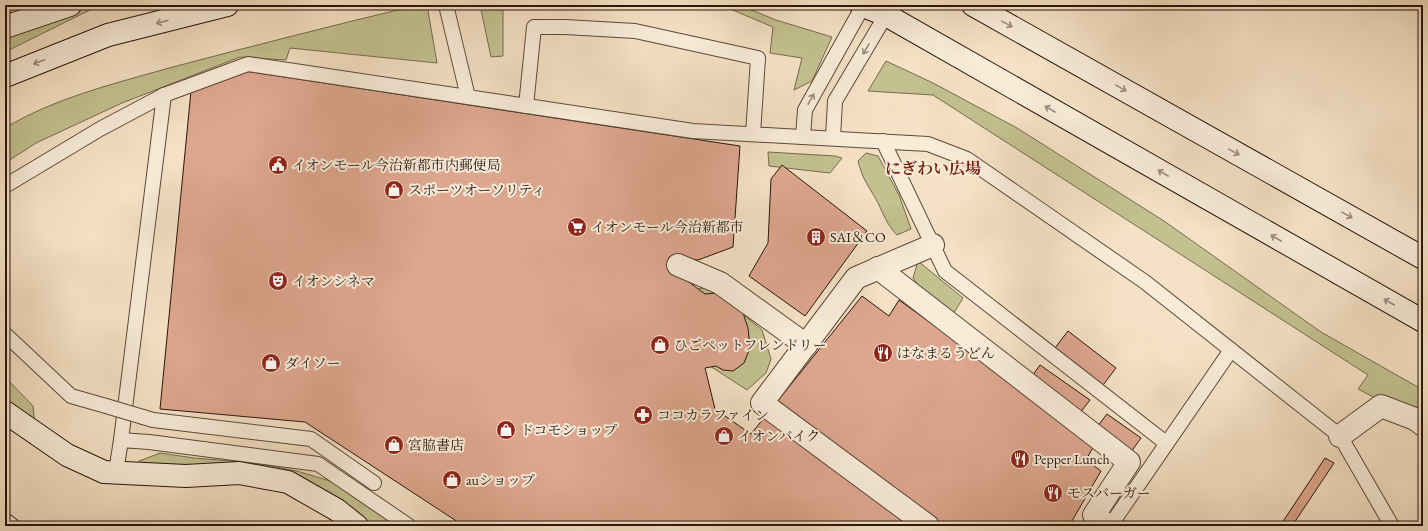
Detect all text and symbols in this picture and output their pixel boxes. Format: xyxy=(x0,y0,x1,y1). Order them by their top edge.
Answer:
one-way arrow xyxy=(156,18,169,26)
one-way arrow xyxy=(1001,21,1013,29)
one-way arrow xyxy=(862,43,870,54)
one-way arrow xyxy=(34,59,46,67)
one-way arrow xyxy=(1115,84,1127,92)
one-way arrow xyxy=(807,94,815,106)
one-way arrow xyxy=(1044,104,1056,112)
one-way arrow xyxy=(1228,148,1240,156)
public building icon: イオンモール今治新都市内郵便局 xyxy=(267,154,289,176)
place label: イオンモール今治新都市内郵便局 xyxy=(292,156,501,174)
district label: にぎわい広場 xyxy=(885,158,981,179)
one-way arrow xyxy=(1157,169,1169,177)
shop icon: スポーツオーソリティ xyxy=(383,179,405,201)
place label: スポーツオーソリティ xyxy=(408,181,545,199)
one-way arrow xyxy=(1341,212,1353,220)
supermarket icon: イオンモール今治新都市 xyxy=(566,216,588,238)
place label: イオンモール今治新都市 xyxy=(591,218,744,236)
building icon: SAI＆CO xyxy=(805,226,827,248)
place label: SAI＆CO xyxy=(830,228,886,246)
one-way arrow xyxy=(1270,233,1282,241)
theatre icon: イオンシネマ xyxy=(267,270,289,292)
place label: イオンシネマ xyxy=(292,272,375,290)
one-way arrow xyxy=(1383,298,1395,306)
shop icon: ひごペットフレンドリー xyxy=(649,334,671,356)
place label: ひごペットフレンドリー xyxy=(674,336,827,354)
restaurant icon: はなまるうどん xyxy=(872,342,894,364)
place label: はなまるうどん xyxy=(897,344,995,362)
shop icon: ダイソー xyxy=(260,352,282,374)
place label: ダイソー xyxy=(285,354,341,372)
pharmacy icon: ココカラファイン xyxy=(632,404,654,426)
place label: ココカラファイン xyxy=(657,406,769,424)
shop icon: ドコモショップ xyxy=(495,419,517,441)
place label: ドコモショップ xyxy=(520,421,617,439)
shop icon: イオンバイク xyxy=(713,425,735,447)
place label: イオンバイク xyxy=(738,427,820,445)
shop icon: 宮脇書店 xyxy=(383,434,405,456)
place label: 宮脇書店 xyxy=(408,436,464,454)
restaurant icon: Pepper Lunch xyxy=(1009,448,1031,470)
place label: Pepper Lunch xyxy=(1034,450,1110,468)
shop icon: auショップ xyxy=(441,469,463,491)
place label: auショップ xyxy=(466,471,535,489)
restaurant icon: モスバーガー xyxy=(1042,482,1064,504)
place label: モスバーガー xyxy=(1067,484,1151,502)

